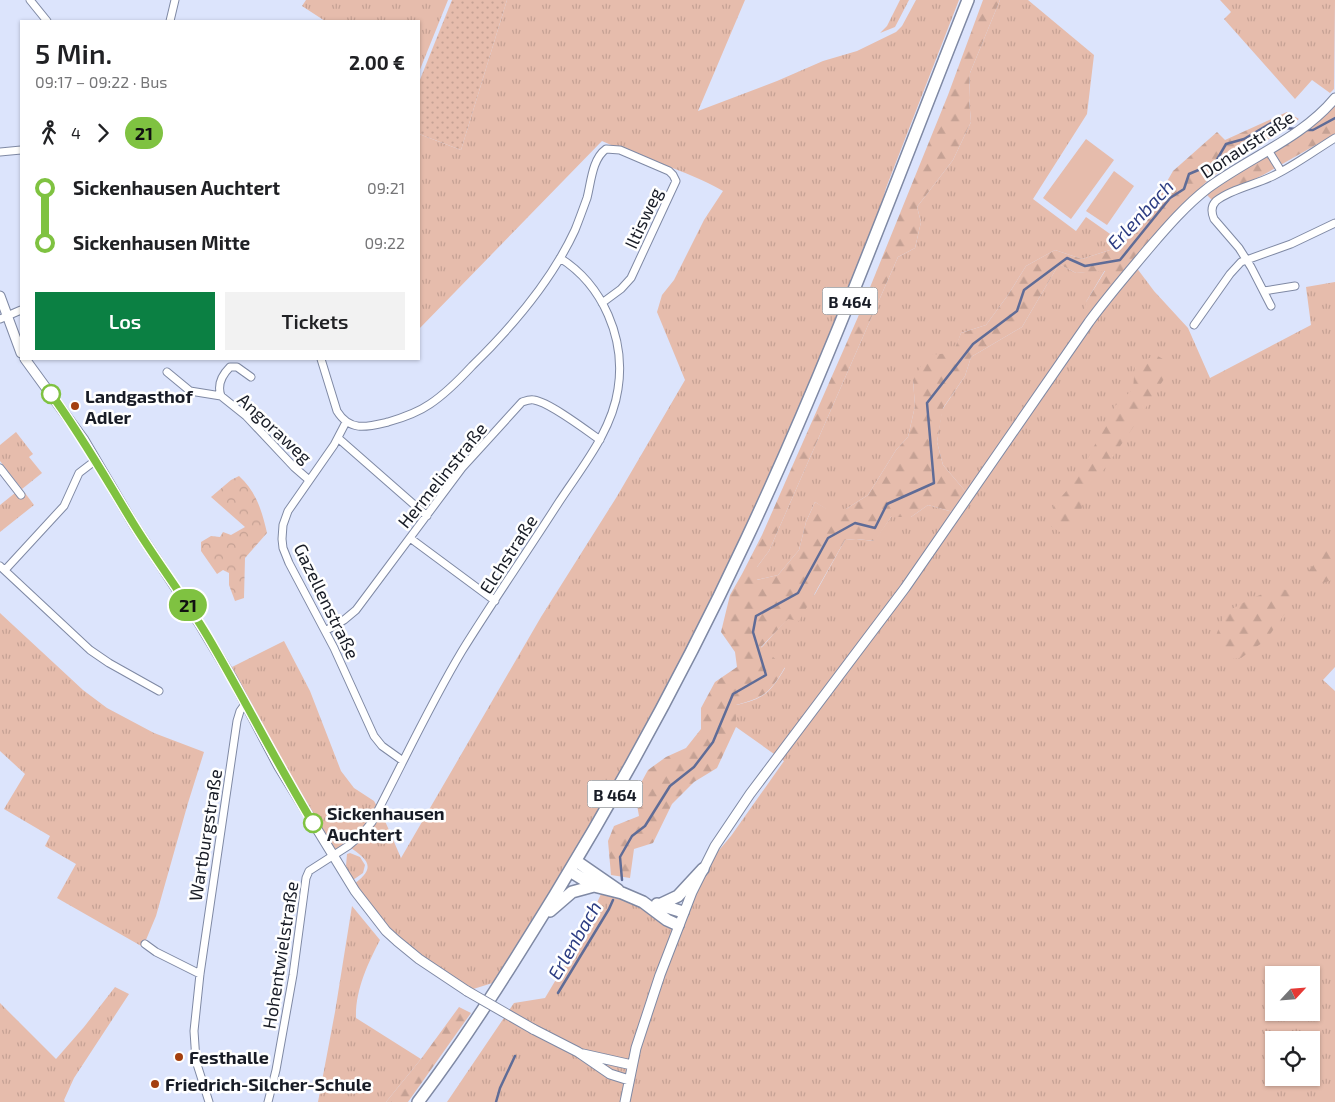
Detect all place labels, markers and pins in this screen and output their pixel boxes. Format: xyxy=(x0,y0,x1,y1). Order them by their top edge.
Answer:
unlabelled marker xyxy=(41,384,61,404)
place label: Landgasthof Adler xyxy=(85,385,193,428)
marker: Landgasthof Adler xyxy=(69,400,81,412)
place label: Sickenhausen Auchtert xyxy=(327,802,445,845)
marker: Sickenhausen Auchtert xyxy=(303,813,323,833)
place label: Festhalle xyxy=(189,1046,269,1068)
marker: Festhalle xyxy=(173,1051,185,1063)
place label: Friedrich-Silcher-Schule xyxy=(165,1073,372,1095)
marker: Friedrich-Silcher-Schule xyxy=(149,1078,161,1090)

